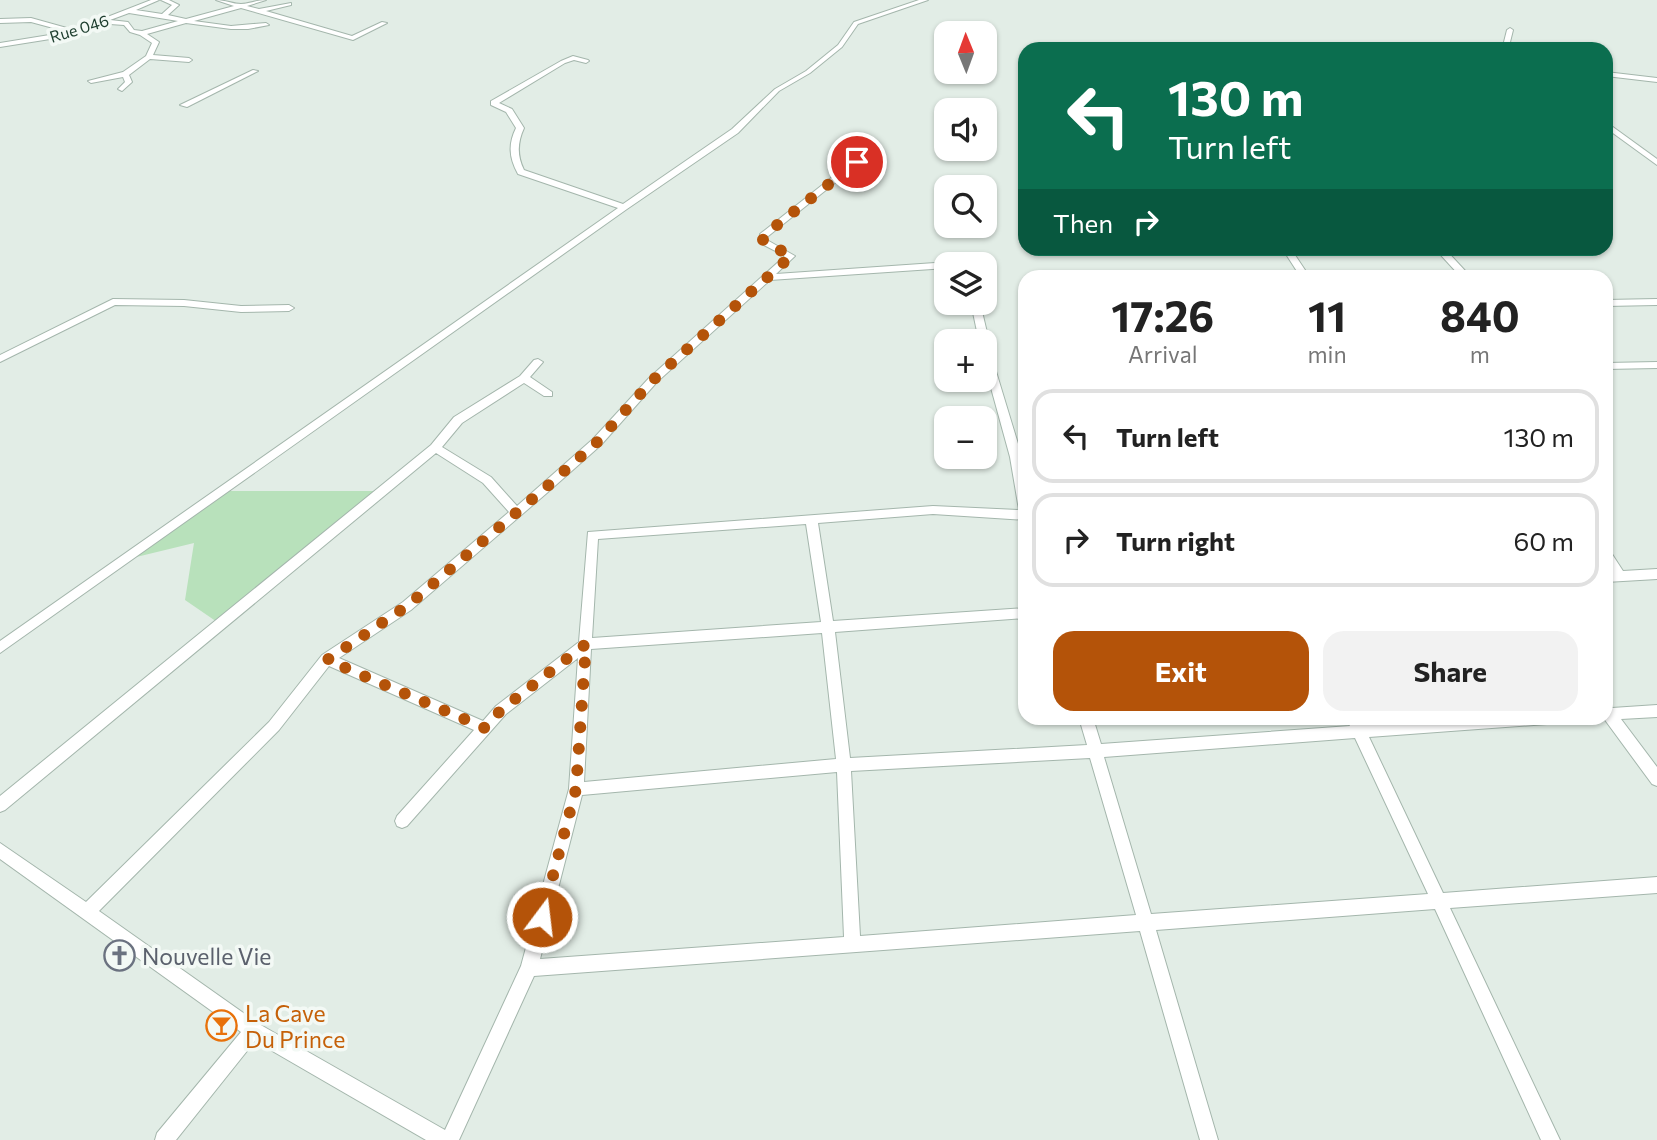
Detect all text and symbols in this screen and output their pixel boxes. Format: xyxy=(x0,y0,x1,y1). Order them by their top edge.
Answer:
street label: Rue 046 xyxy=(47,10,111,46)
north arrow xyxy=(934,21,998,84)
map controls xyxy=(934,21,997,469)
text: 130 m xyxy=(1168,66,1303,126)
icon: left xyxy=(1053,70,1144,161)
button: sound xyxy=(934,98,997,161)
text: Turn left xyxy=(1168,126,1292,166)
pin xyxy=(827,132,887,192)
icon: arrive xyxy=(838,143,876,181)
button: search xyxy=(934,175,997,238)
icon: right xyxy=(1127,203,1165,241)
text: Then xyxy=(1053,207,1113,238)
button: layers xyxy=(934,252,997,315)
text: 17:26 xyxy=(1111,289,1214,341)
text: 11 xyxy=(1308,289,1346,341)
text: 840 xyxy=(1440,289,1520,341)
button: + xyxy=(934,329,997,392)
text: Arrival xyxy=(1128,340,1198,368)
text: min xyxy=(1307,340,1347,368)
text: m xyxy=(1470,340,1490,368)
button: − xyxy=(934,406,997,469)
icon: left xyxy=(1057,417,1095,455)
text: Turn left xyxy=(1116,421,1219,452)
text: 130 m xyxy=(1503,421,1574,452)
icon: right xyxy=(1057,521,1095,559)
text: Turn right xyxy=(1116,525,1235,556)
text: 60 m xyxy=(1514,525,1574,556)
button: Exit xyxy=(1053,631,1309,711)
button: Share xyxy=(1323,631,1578,711)
position arrow xyxy=(505,880,579,954)
church icon: Nouvelle Vie xyxy=(102,939,136,973)
place label: Nouvelle Vie xyxy=(142,942,272,970)
place label: La Cave Du Prince xyxy=(245,999,345,1053)
bar icon: La Cave Du Prince xyxy=(205,1009,239,1043)

